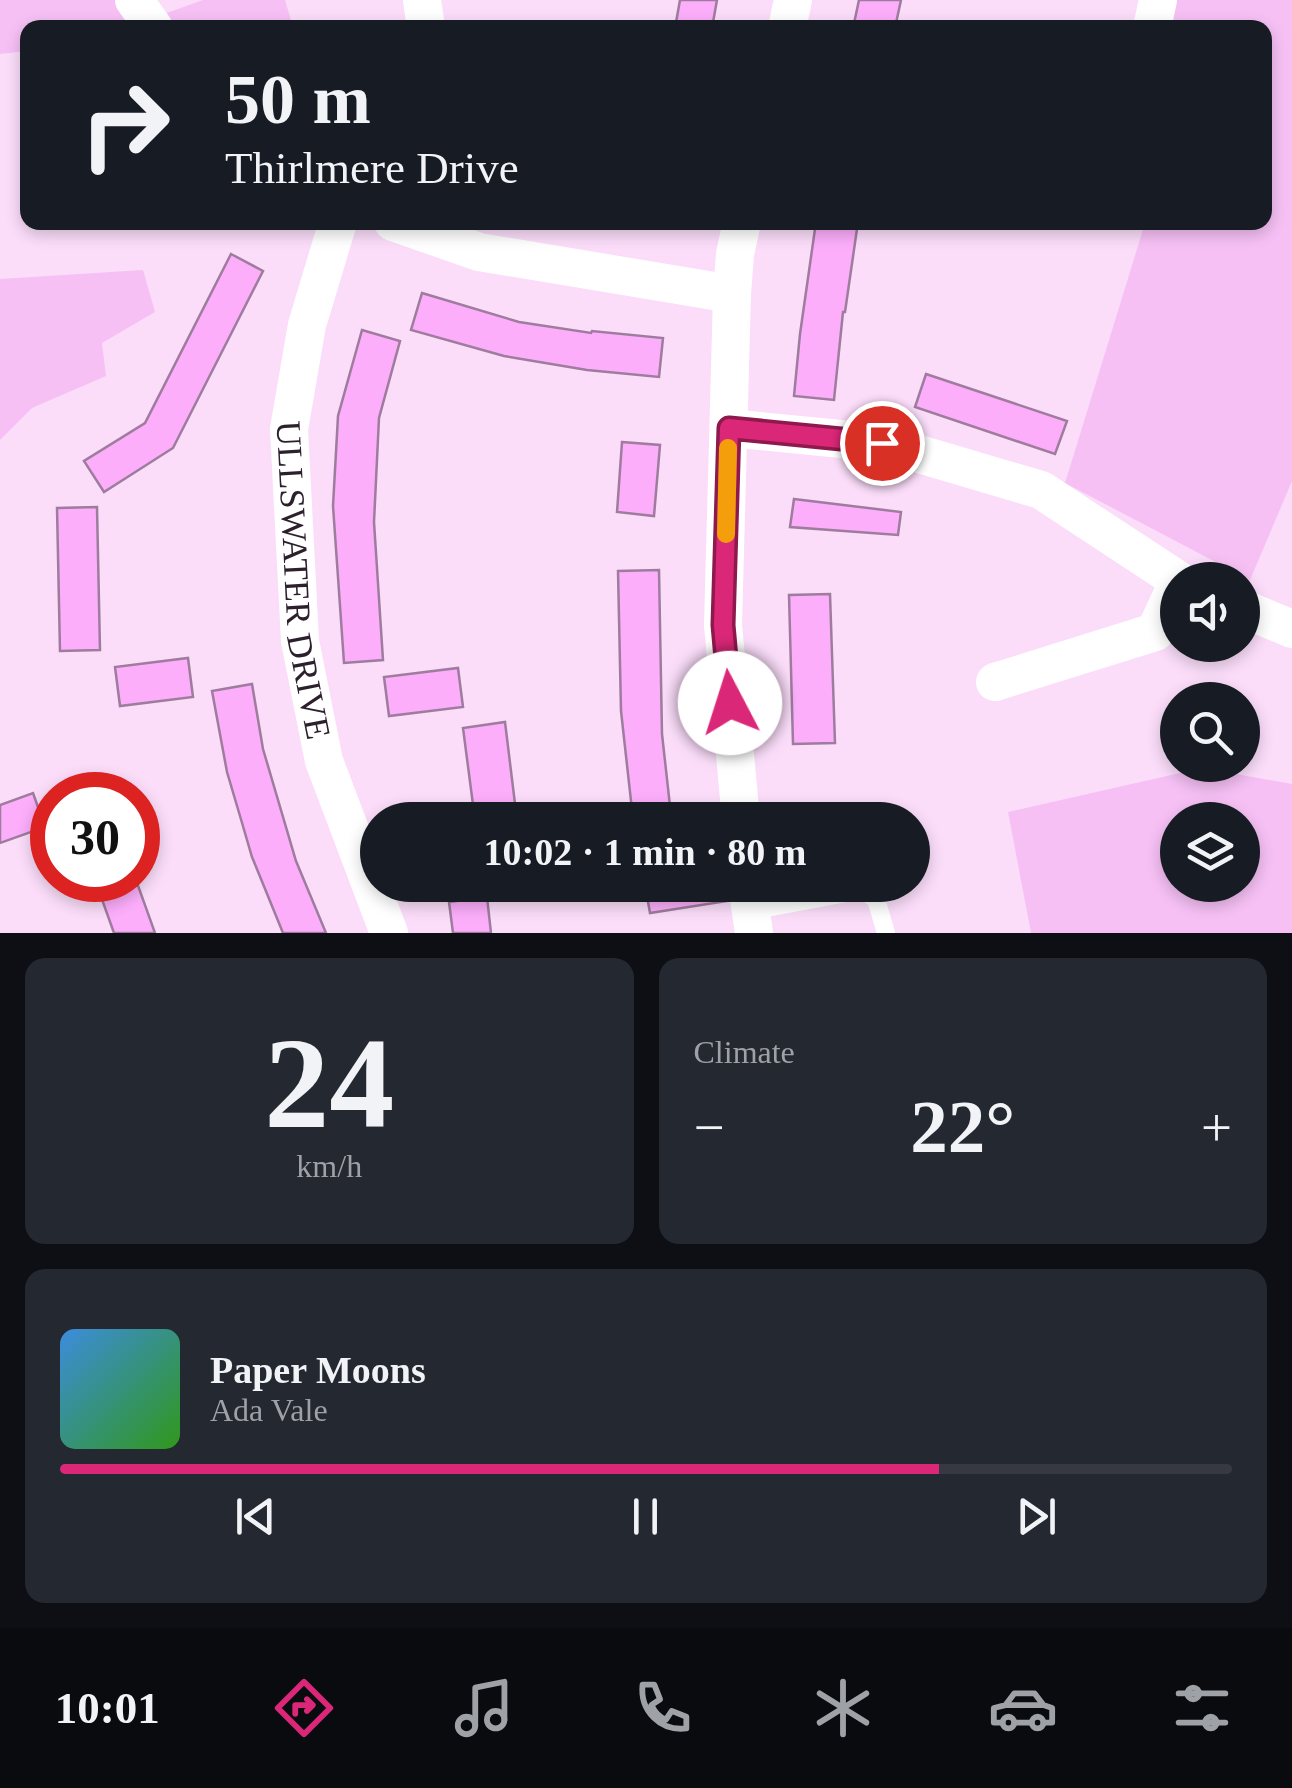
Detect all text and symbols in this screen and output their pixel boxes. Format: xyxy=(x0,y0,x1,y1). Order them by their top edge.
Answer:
icon: right xyxy=(60,60,190,190)
text: 50 m xyxy=(225,61,371,138)
text: Thirlmere Drive xyxy=(225,143,519,193)
pin xyxy=(840,401,925,486)
icon: arrive xyxy=(855,416,910,471)
street label: ULLSWATER DRIVE xyxy=(269,420,338,743)
map controls xyxy=(1160,562,1260,902)
button: sound xyxy=(1160,562,1260,662)
position arrow xyxy=(678,651,782,755)
button: search xyxy=(1160,682,1260,782)
speed limit sign: 30 xyxy=(30,772,160,902)
button: layers xyxy=(1160,802,1260,902)
text: 10:02 · 1 min · 80 m xyxy=(484,831,807,873)
text: 24 xyxy=(264,1011,394,1155)
text: Climate xyxy=(694,1034,795,1070)
text: 22° xyxy=(910,1085,1015,1168)
text: − xyxy=(694,1097,725,1158)
text: + xyxy=(1201,1097,1232,1158)
text: km/h xyxy=(296,1148,362,1184)
text: Paper Moons xyxy=(210,1349,426,1391)
text: Ada Vale xyxy=(210,1392,328,1428)
icon: previous xyxy=(228,1489,283,1544)
icon: pause xyxy=(618,1489,673,1544)
icon: next xyxy=(1009,1489,1064,1544)
icon: directions xyxy=(269,1673,339,1743)
icon: music xyxy=(449,1673,519,1743)
icon: phone xyxy=(628,1673,698,1743)
icon: climate xyxy=(808,1673,878,1743)
icon: car xyxy=(988,1673,1058,1743)
icon: filters xyxy=(1167,1673,1237,1743)
text: 10:01 xyxy=(55,1683,160,1733)

